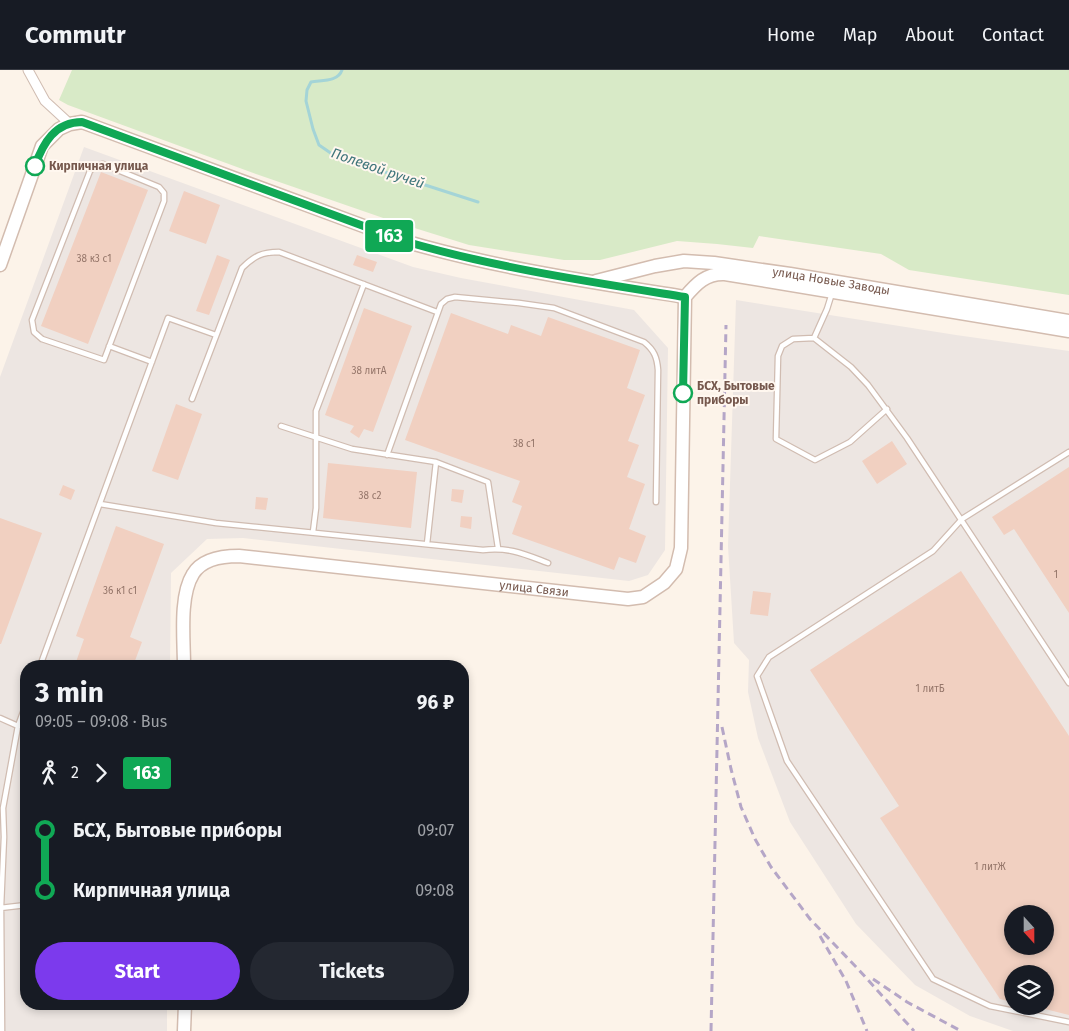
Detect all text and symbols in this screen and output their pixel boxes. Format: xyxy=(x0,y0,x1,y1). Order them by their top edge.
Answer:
text: Commutr xyxy=(25,21,126,49)
text: Home xyxy=(767,24,815,46)
text: Map xyxy=(843,24,877,46)
text: About xyxy=(905,24,954,46)
text: Contact xyxy=(982,24,1044,46)
water label: Полевой ручей xyxy=(329,145,427,192)
marker: Кирпичная улица xyxy=(25,156,45,176)
place label: Кирпичная улица xyxy=(49,159,149,173)
line badge: 163 xyxy=(360,220,418,252)
text: 163 xyxy=(375,225,403,247)
house number: 38 к3 с1 xyxy=(77,253,111,265)
street label: улица Новые Заводы xyxy=(771,265,891,298)
house number: 38 литА xyxy=(351,365,387,377)
place label: БСХ, Бытовые приборы xyxy=(697,379,775,407)
marker: БСХ, Бытовые приборы xyxy=(673,383,693,403)
house number: 38 с1 xyxy=(513,438,535,450)
house number: 38 с2 xyxy=(359,490,381,502)
house number: 1 xyxy=(1054,569,1058,581)
street label: улица Связи xyxy=(499,578,570,599)
house number: 36 к1 с1 xyxy=(103,585,137,597)
text: 3 min xyxy=(35,676,104,709)
house number: 1 литБ xyxy=(915,683,945,695)
text: 96 ₽ xyxy=(417,691,454,714)
text: 09:05 – 09:08 · Bus xyxy=(35,712,167,731)
icon: walk xyxy=(35,759,63,787)
icon: forward xyxy=(87,759,115,787)
text: 163 xyxy=(133,762,161,784)
text: 2 xyxy=(71,763,79,782)
text: БСХ, Бытовые приборы xyxy=(73,819,282,842)
text: 09:07 xyxy=(417,821,454,840)
house number: 1 литЖ xyxy=(974,861,1007,873)
text: Кирпичная улица xyxy=(73,879,230,902)
text: 09:08 xyxy=(415,881,454,900)
north arrow xyxy=(1004,905,1054,955)
map controls xyxy=(1004,905,1054,1015)
button: Start xyxy=(35,942,240,1000)
button: Tickets xyxy=(250,942,454,1000)
button: layers xyxy=(1004,965,1054,1015)

